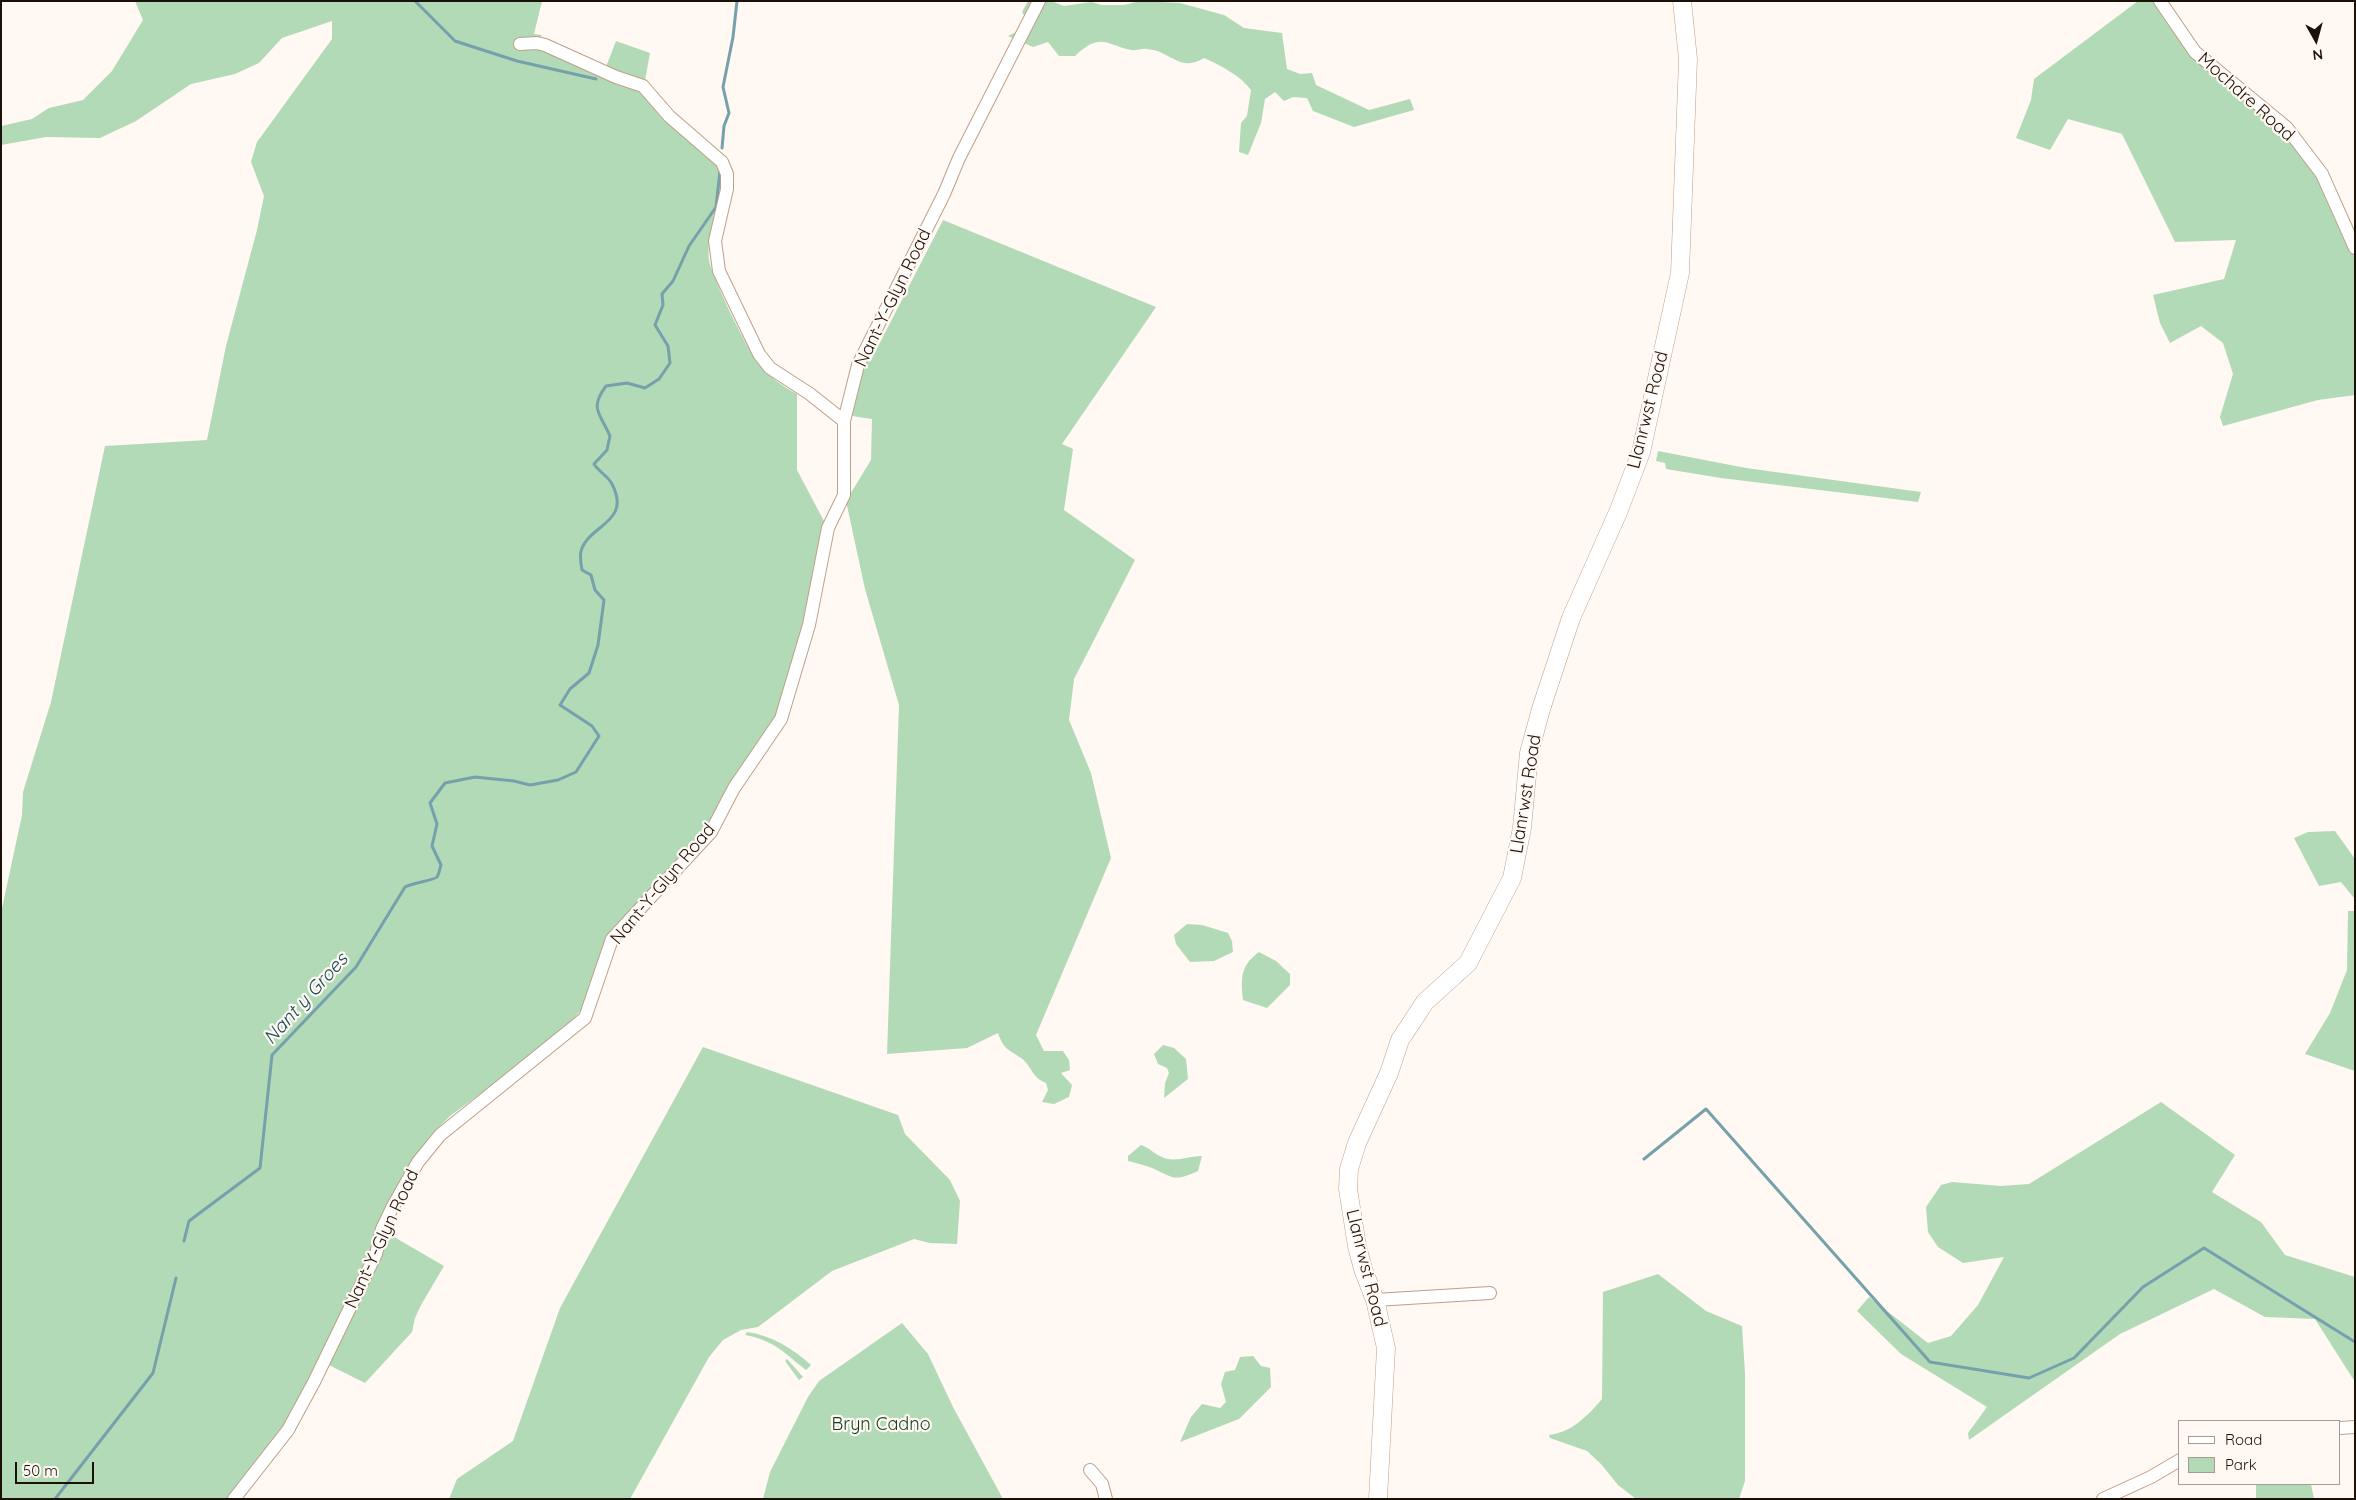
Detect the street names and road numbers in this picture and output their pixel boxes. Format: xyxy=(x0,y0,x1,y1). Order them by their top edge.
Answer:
street label: Mochdre Road xyxy=(2193,48,2299,146)
street label: Nant-Y-Glyn Road xyxy=(850,225,936,371)
street label: Llanrwst Road xyxy=(1623,349,1673,471)
street label: Llanrwst Road xyxy=(1506,733,1546,855)
street label: Nant-Y-Glyn Road xyxy=(606,819,720,949)
street label: Nant-Y-Glyn Road xyxy=(340,1166,424,1312)
street label: Llanrwst Road xyxy=(1341,1207,1391,1329)

